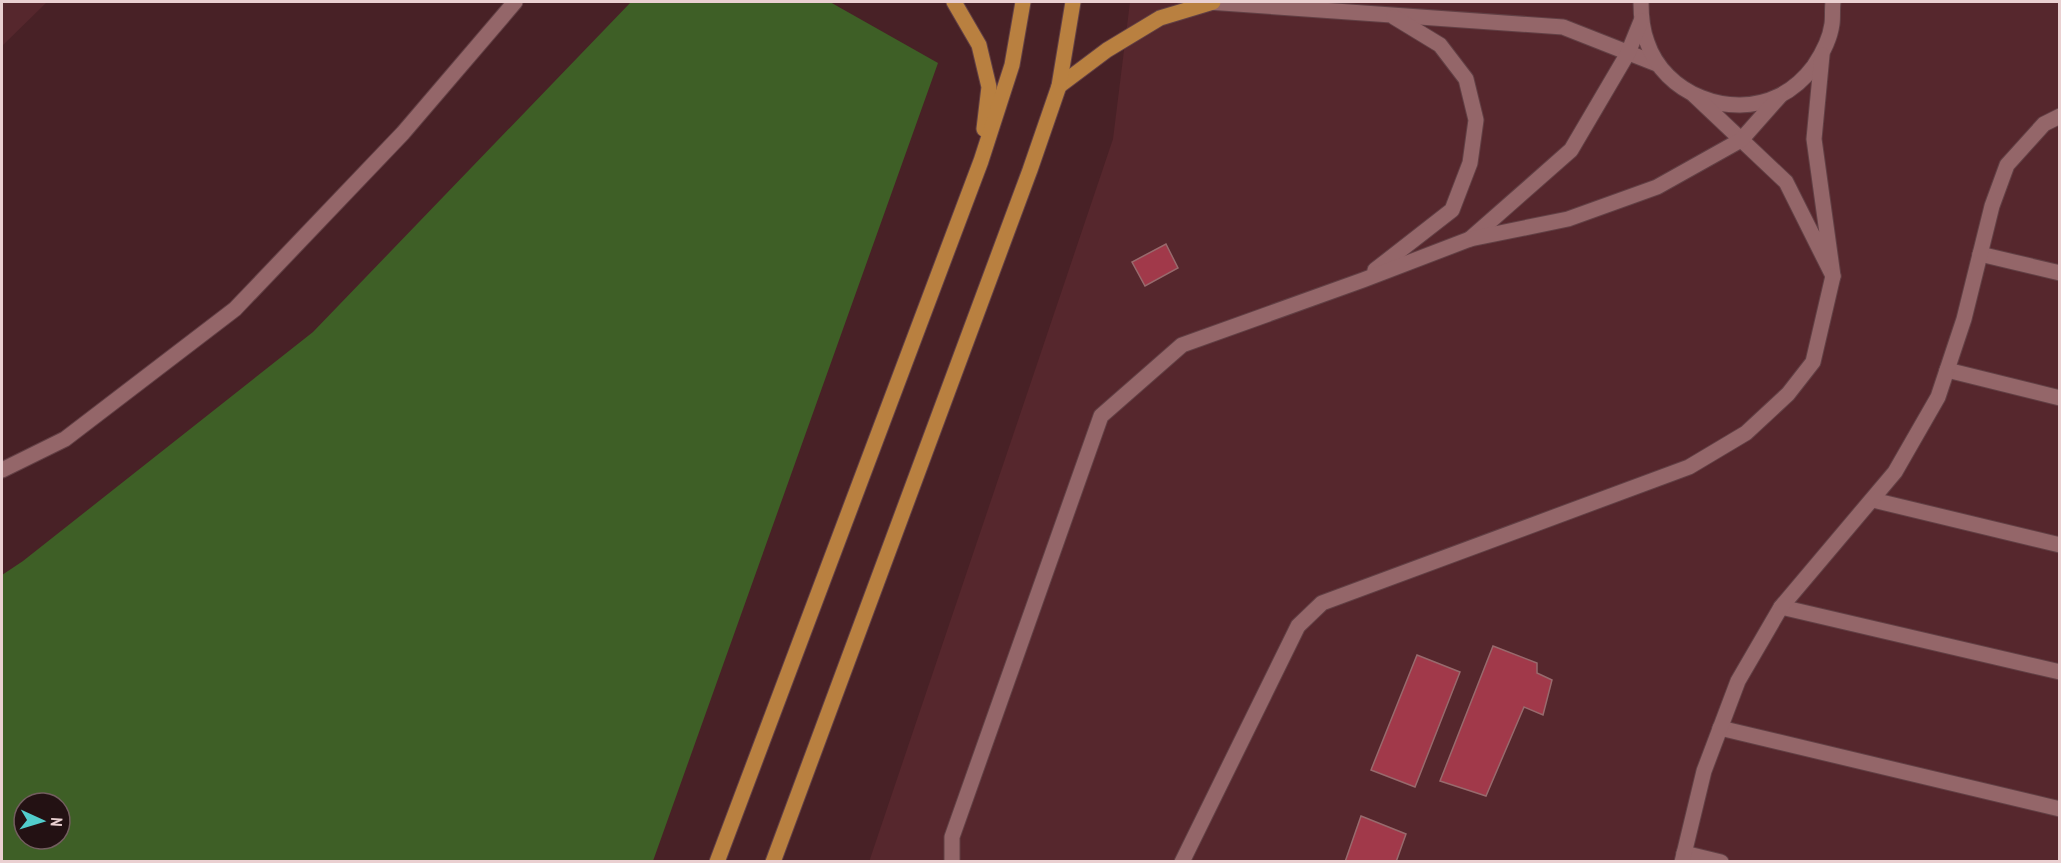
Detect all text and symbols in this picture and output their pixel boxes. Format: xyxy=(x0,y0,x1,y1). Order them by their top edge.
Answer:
north arrow xyxy=(12,791,72,851)
text: N xyxy=(47,817,67,827)

